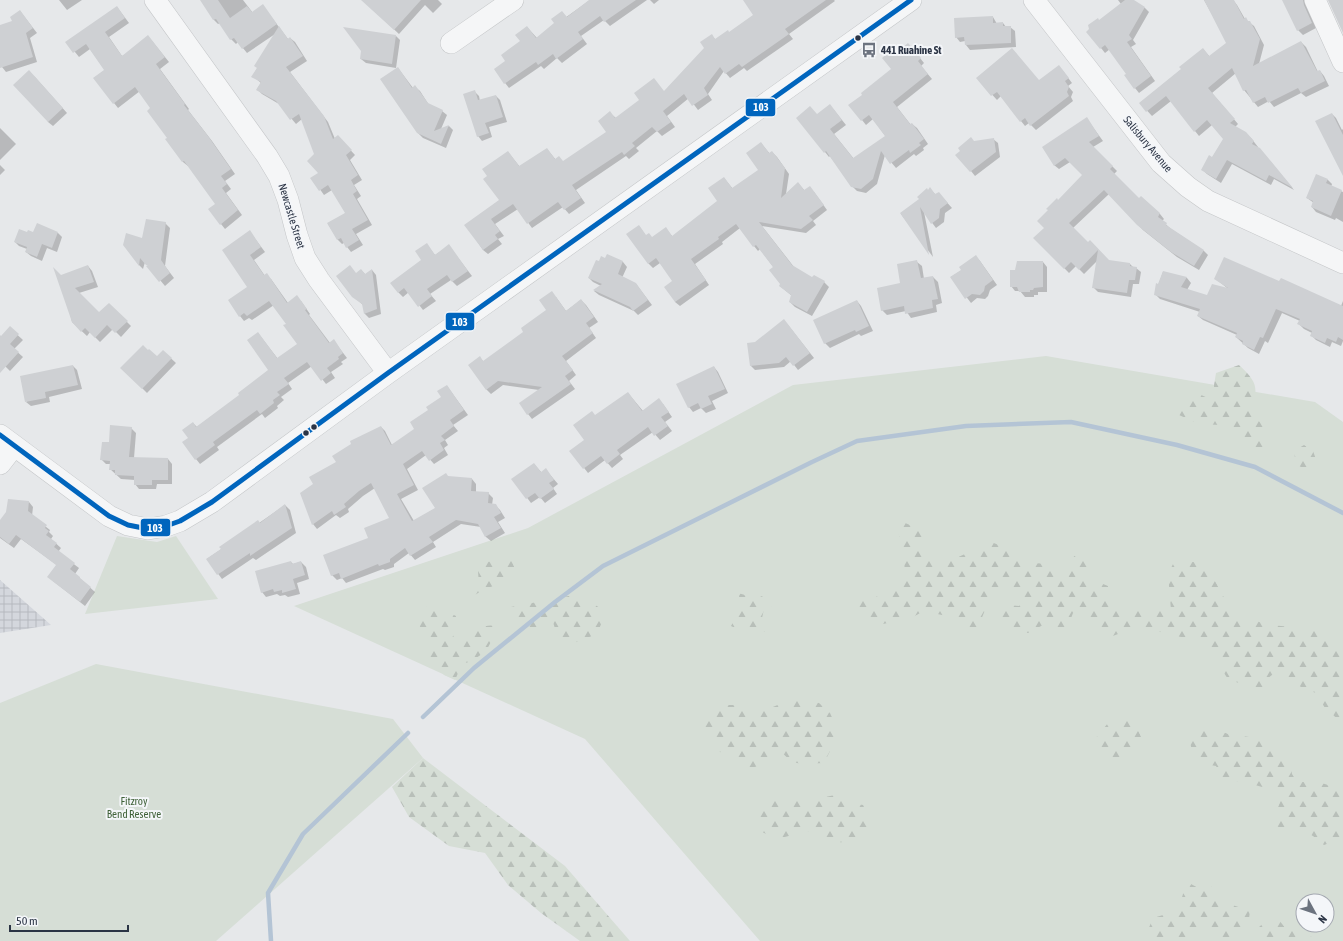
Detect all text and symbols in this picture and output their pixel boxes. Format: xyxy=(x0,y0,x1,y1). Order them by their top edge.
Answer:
unlabelled marker xyxy=(853,33,863,43)
bus stop icon: 441 Ruahine St xyxy=(860,41,878,59)
place label: 441 Ruahine St xyxy=(880,44,942,56)
line badge: 103 xyxy=(745,98,776,117)
text: 103 xyxy=(753,101,769,113)
street label: Salisbury Avenue xyxy=(1121,114,1175,174)
street label: Newcastle Street xyxy=(276,182,308,250)
line badge: 103 xyxy=(445,312,475,331)
text: 103 xyxy=(452,316,468,328)
unlabelled marker xyxy=(309,422,319,432)
unlabelled marker xyxy=(301,428,311,438)
line badge: 103 xyxy=(140,518,171,537)
text: 103 xyxy=(147,522,163,534)
park label: Fitzroy Bend Reserve xyxy=(107,795,161,820)
north arrow xyxy=(1295,893,1335,933)
scale bar xyxy=(10,907,128,933)
text: N xyxy=(1316,913,1329,926)
text: 50 m xyxy=(16,914,38,928)

